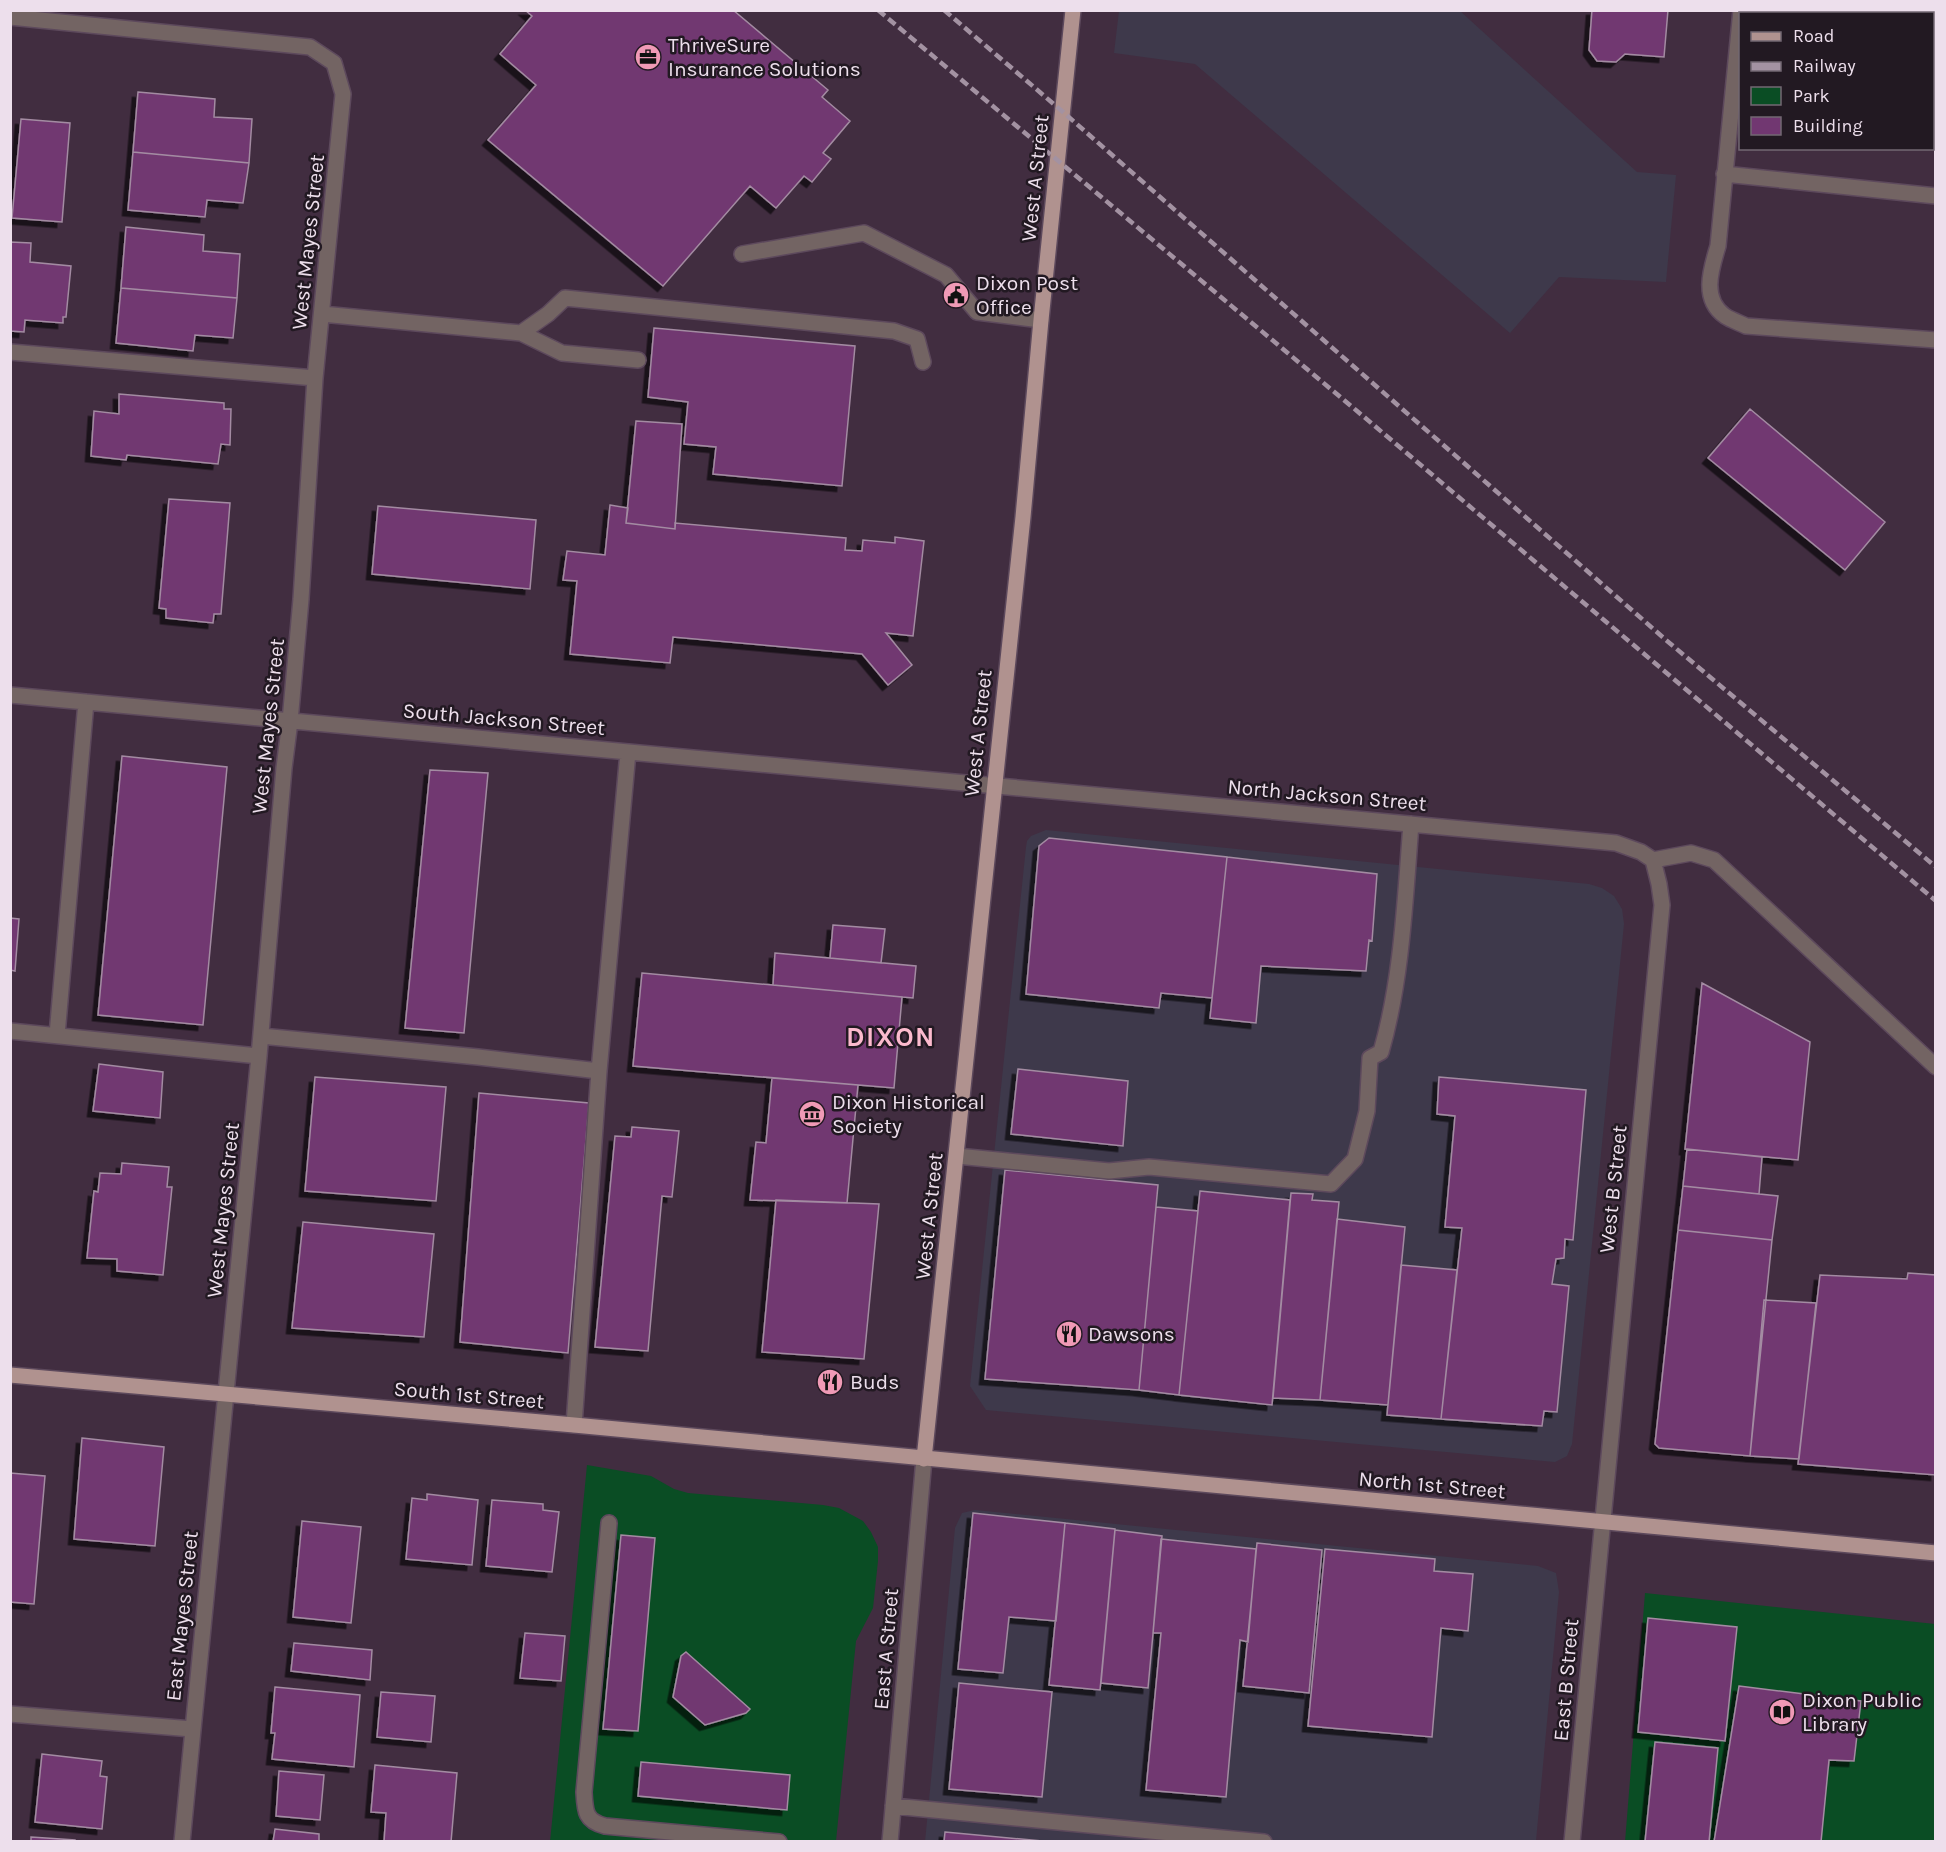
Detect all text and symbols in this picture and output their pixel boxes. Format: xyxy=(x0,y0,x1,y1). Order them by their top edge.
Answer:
legend xyxy=(1739,12,1934,150)
text: Road xyxy=(1793,25,1834,47)
place label: ThriveSure Insurance Solutions xyxy=(668,33,861,81)
office icon: ThriveSure Insurance Solutions xyxy=(633,42,663,72)
text: Railway xyxy=(1793,55,1856,77)
text: Park xyxy=(1793,85,1830,107)
street label: West A Street xyxy=(1016,113,1054,243)
text: Building xyxy=(1793,115,1863,137)
street label: West Mayes Street xyxy=(287,153,329,331)
place label: Dixon Post Office xyxy=(976,271,1078,319)
public building icon: Dixon Post Office xyxy=(941,280,971,310)
street label: West Mayes Street xyxy=(247,637,289,815)
street label: West A Street xyxy=(959,668,997,798)
street label: South Jackson Street xyxy=(402,698,606,740)
street label: North Jackson Street xyxy=(1227,774,1428,816)
district label: DIXON xyxy=(846,1021,936,1053)
place label: Dixon Historical Society xyxy=(832,1090,985,1138)
museum icon: Dixon Historical Society xyxy=(797,1099,827,1129)
street label: West Mayes Street xyxy=(202,1121,244,1299)
street label: West B Street xyxy=(1594,1124,1632,1254)
street label: West A Street xyxy=(910,1151,948,1281)
restaurant icon: Dawsons xyxy=(1054,1319,1084,1349)
place label: Dawsons xyxy=(1088,1322,1175,1346)
restaurant icon: Buds xyxy=(815,1367,845,1397)
place label: Buds xyxy=(850,1370,899,1394)
street label: South 1st Street xyxy=(393,1376,545,1414)
street label: North 1st Street xyxy=(1357,1467,1507,1503)
street label: East Mayes Street xyxy=(161,1530,203,1702)
street label: East A Street xyxy=(869,1587,903,1711)
street label: East B Street xyxy=(1549,1618,1583,1742)
place label: Dixon Public Library xyxy=(1802,1688,1922,1736)
library icon: Dixon Public Library xyxy=(1767,1697,1797,1727)

